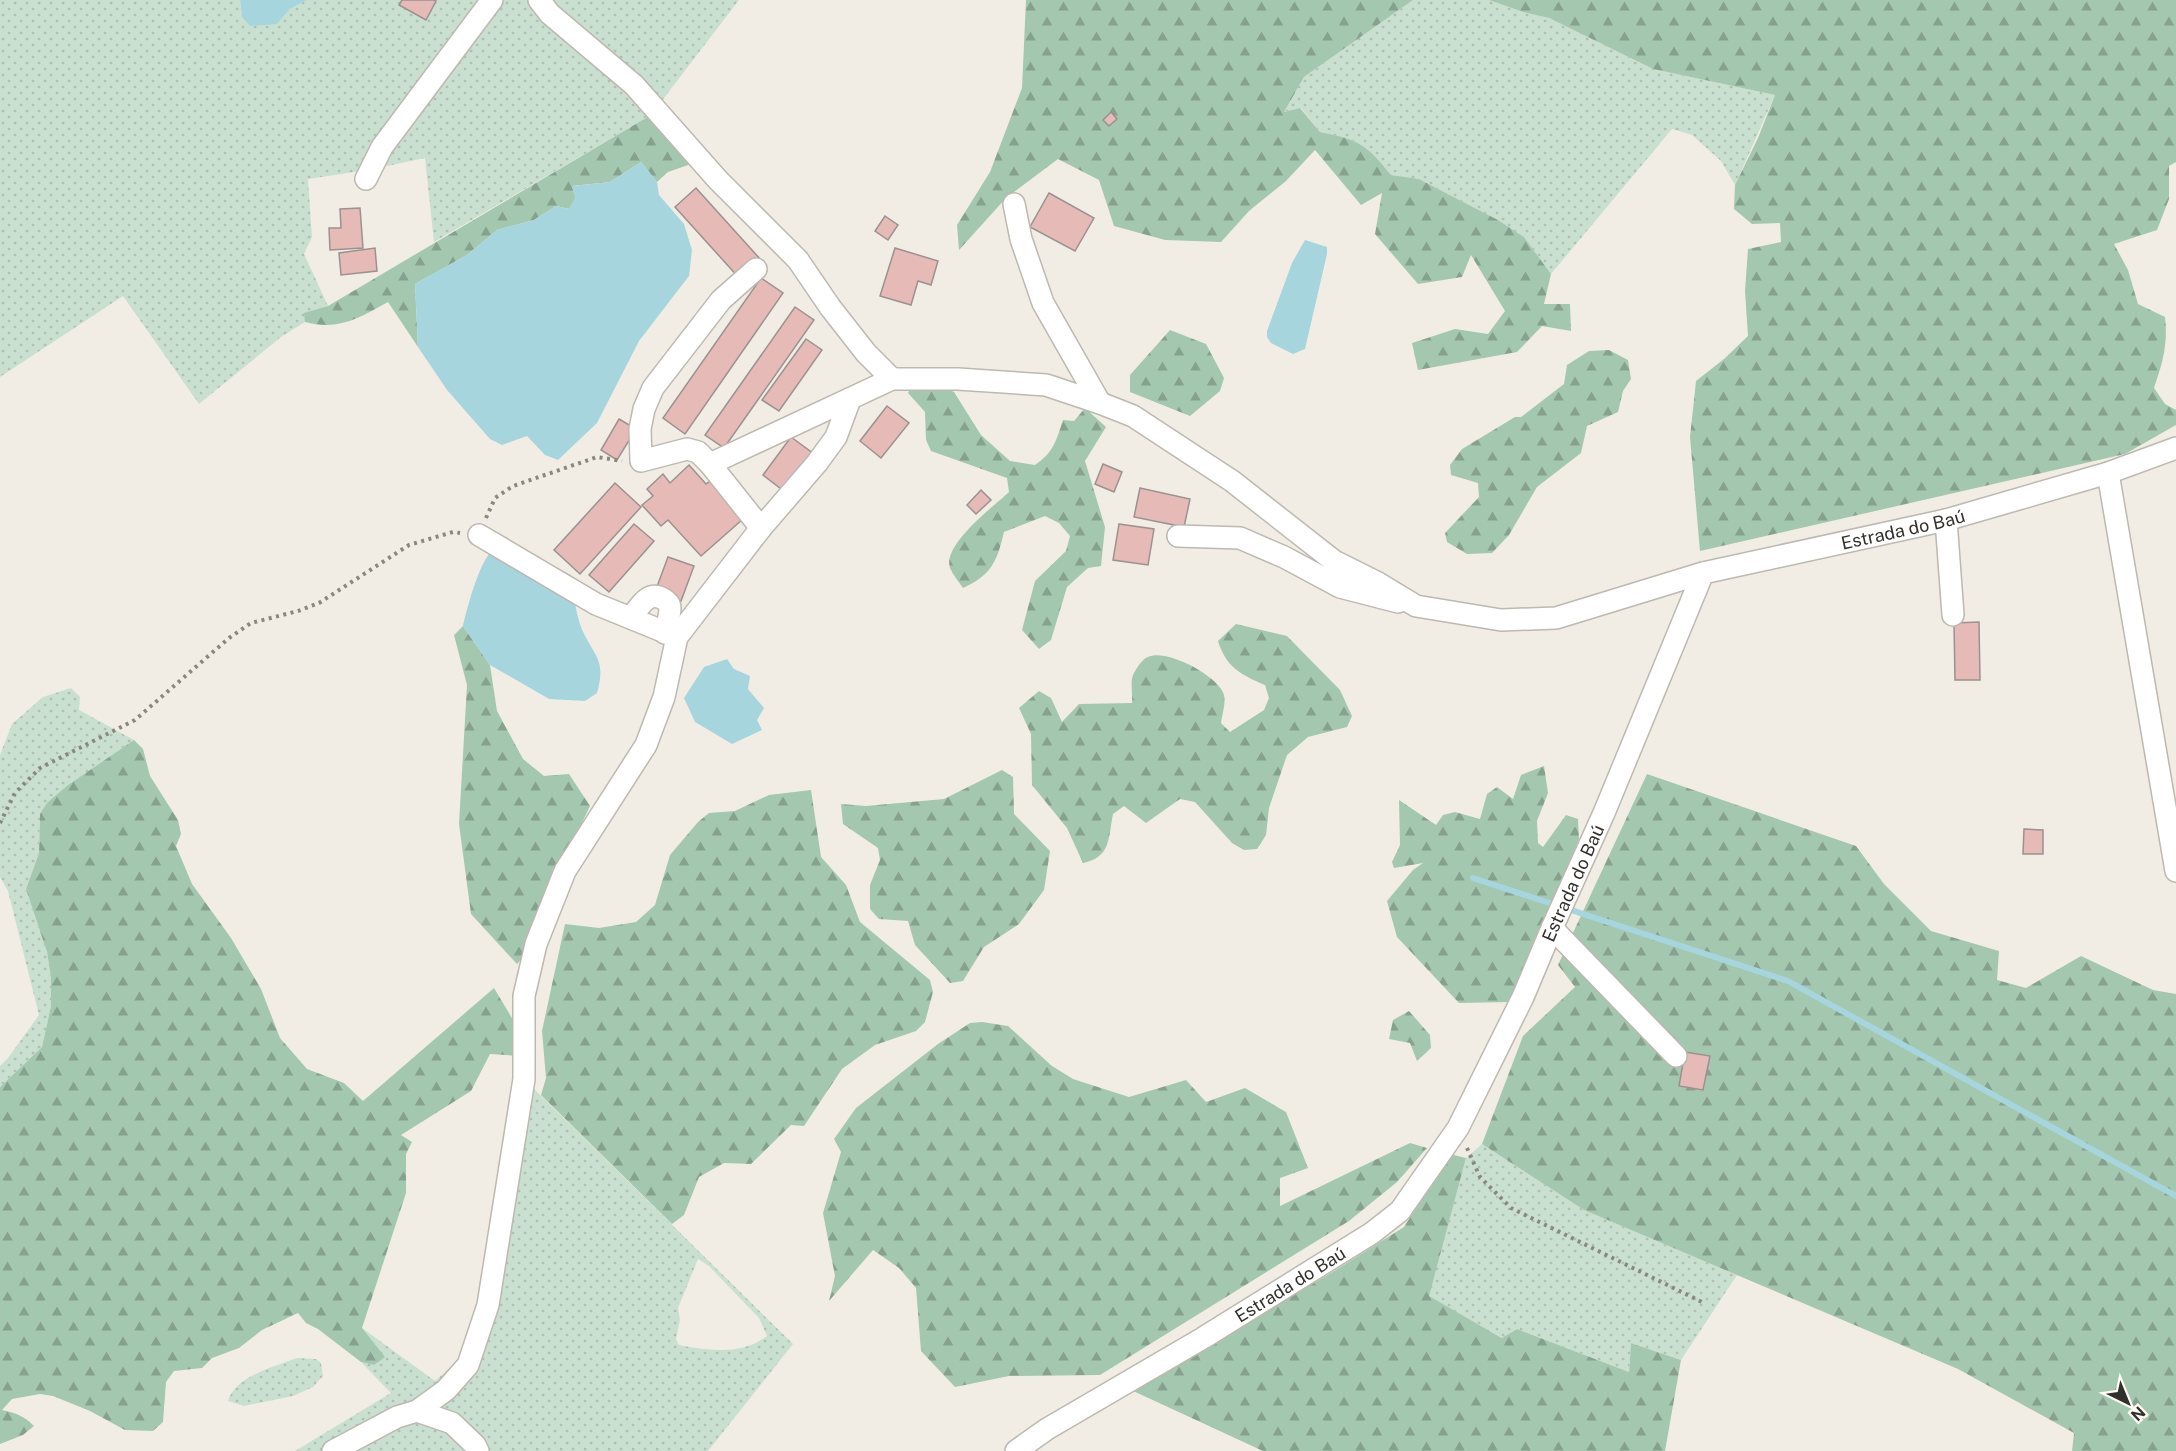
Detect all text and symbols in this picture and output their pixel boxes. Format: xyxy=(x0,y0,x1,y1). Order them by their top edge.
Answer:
street label: Estrada do Baú xyxy=(1839,505,1967,553)
street label: Estrada do Baú xyxy=(1537,821,1608,945)
street label: Estrada do Baú xyxy=(1231,1242,1349,1326)
north arrow xyxy=(2098,1373,2158,1433)
text: N xyxy=(2127,1402,2149,1425)

